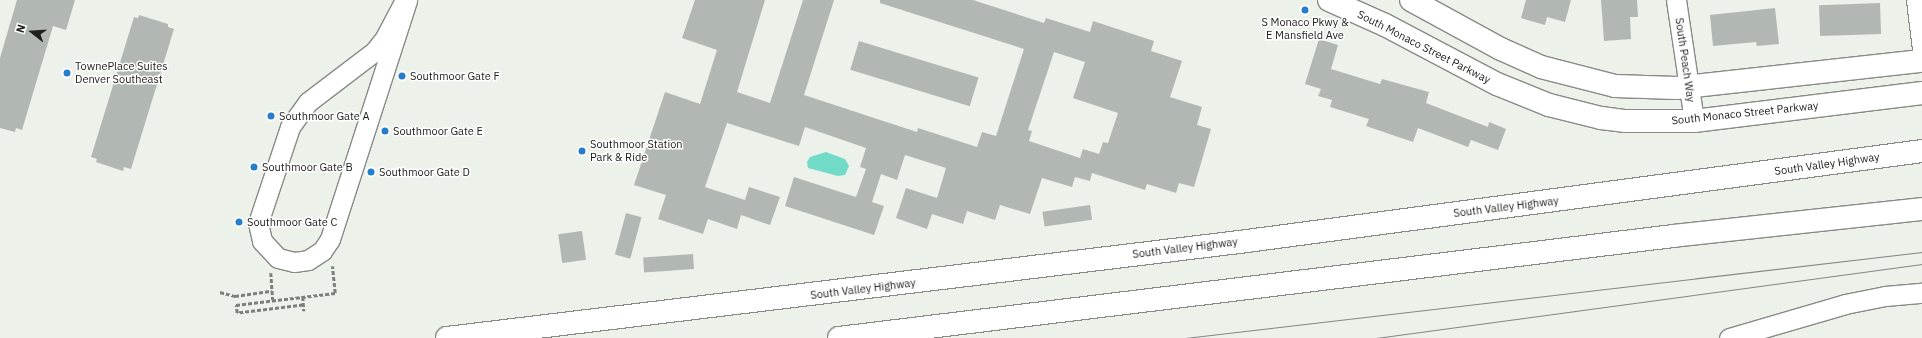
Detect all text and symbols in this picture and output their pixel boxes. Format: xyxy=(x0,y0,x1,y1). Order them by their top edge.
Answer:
marker: S Monaco Pkwy & E Mansfield Ave xyxy=(1300,5,1310,15)
street label: South Monaco Street Parkway xyxy=(1355,8,1493,86)
north arrow xyxy=(12,12,52,52)
place label: S Monaco Pkwy & E Mansfield Ave xyxy=(1261,16,1349,42)
street label: South Peach Way xyxy=(1673,17,1697,103)
text: N xyxy=(13,23,28,34)
place label: TownePlace Suites Denver Southeast xyxy=(75,60,168,86)
marker: TownePlace Suites Denver Southeast xyxy=(62,68,72,78)
place label: Southmoor Gate F xyxy=(410,69,500,83)
marker: Southmoor Gate F xyxy=(397,71,407,81)
street label: South Monaco Street Parkway xyxy=(1671,99,1819,127)
place label: Southmoor Gate A xyxy=(279,109,369,123)
marker: Southmoor Gate A xyxy=(266,111,276,121)
place label: Southmoor Gate E xyxy=(393,124,483,138)
marker: Southmoor Gate E xyxy=(380,126,390,136)
place label: Southmoor Station Park & Ride xyxy=(590,138,683,164)
marker: Southmoor Station Park & Ride xyxy=(577,146,587,156)
street label: South Valley Highway xyxy=(1774,150,1880,178)
place label: Southmoor Gate B xyxy=(262,160,353,174)
marker: Southmoor Gate B xyxy=(249,162,259,172)
place label: Southmoor Gate D xyxy=(379,165,470,179)
marker: Southmoor Gate D xyxy=(366,167,376,177)
street label: South Valley Highway xyxy=(1453,194,1559,220)
place label: Southmoor Gate C xyxy=(247,215,337,229)
marker: Southmoor Gate C xyxy=(234,217,244,227)
street label: South Valley Highway xyxy=(1132,235,1238,261)
street label: South Valley Highway xyxy=(810,276,916,302)

